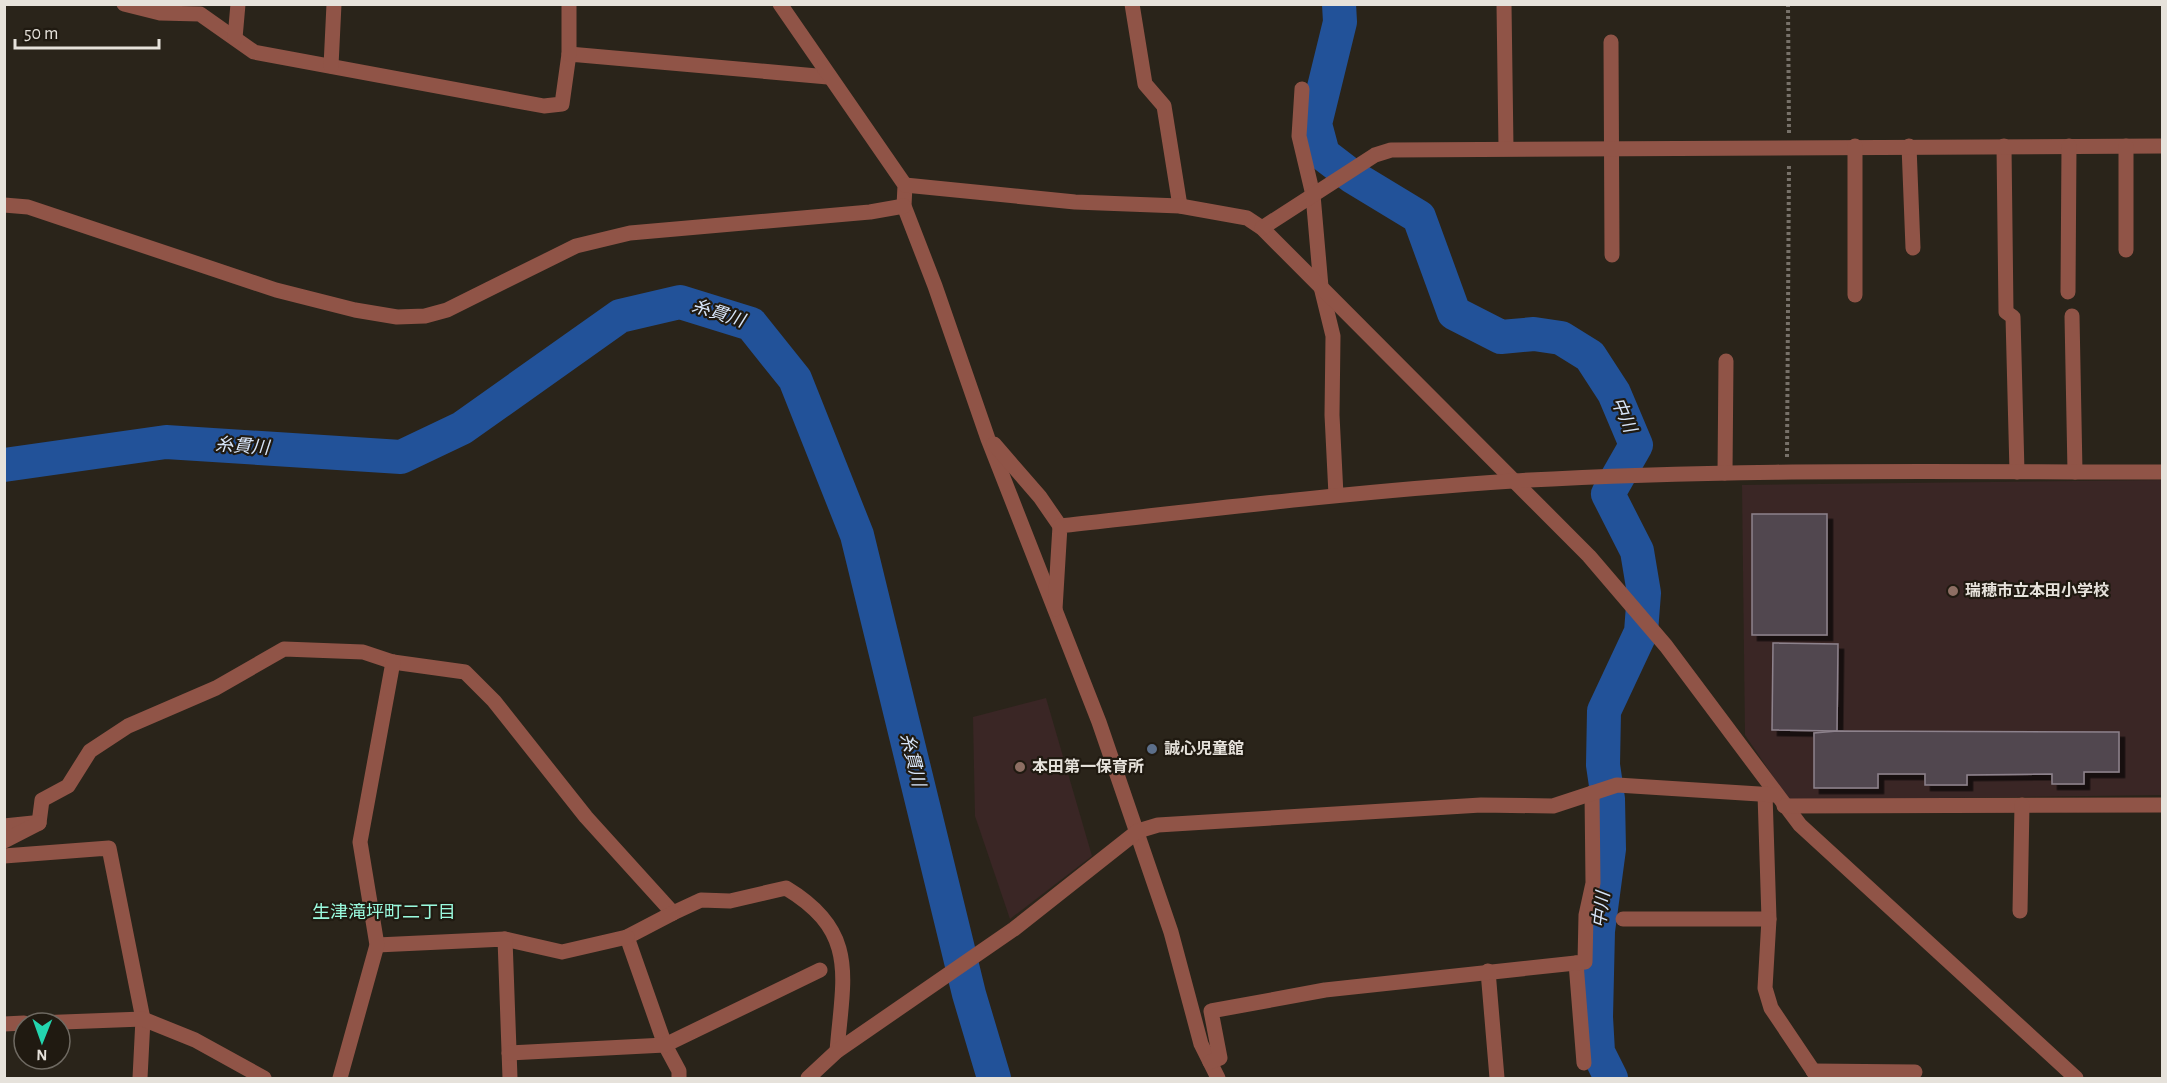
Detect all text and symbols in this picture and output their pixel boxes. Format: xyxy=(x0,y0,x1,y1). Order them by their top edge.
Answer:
scale bar xyxy=(15,12,159,50)
text: 50 m xyxy=(24,25,58,43)
water label: 糸貫川 xyxy=(690,295,749,332)
water label: 中川 xyxy=(1608,394,1641,437)
water label: 糸貫川 xyxy=(214,434,272,458)
place label: 瑞穂市立本田小学校 xyxy=(1965,582,2109,599)
marker: 瑞穂市立本田小学校 xyxy=(1946,584,1960,598)
water label: 糸貫川 xyxy=(897,731,930,790)
place label: 誠心児童館 xyxy=(1164,740,1244,757)
marker: 誠心児童館 xyxy=(1145,742,1159,756)
place label: 本田第一保育所 xyxy=(1032,758,1144,775)
marker: 本田第一保育所 xyxy=(1013,760,1027,774)
water label: 中川 xyxy=(1589,889,1613,929)
district label: 生津滝坪町二丁目 xyxy=(312,903,456,922)
north arrow xyxy=(12,1011,72,1071)
text: N xyxy=(36,1047,47,1063)

